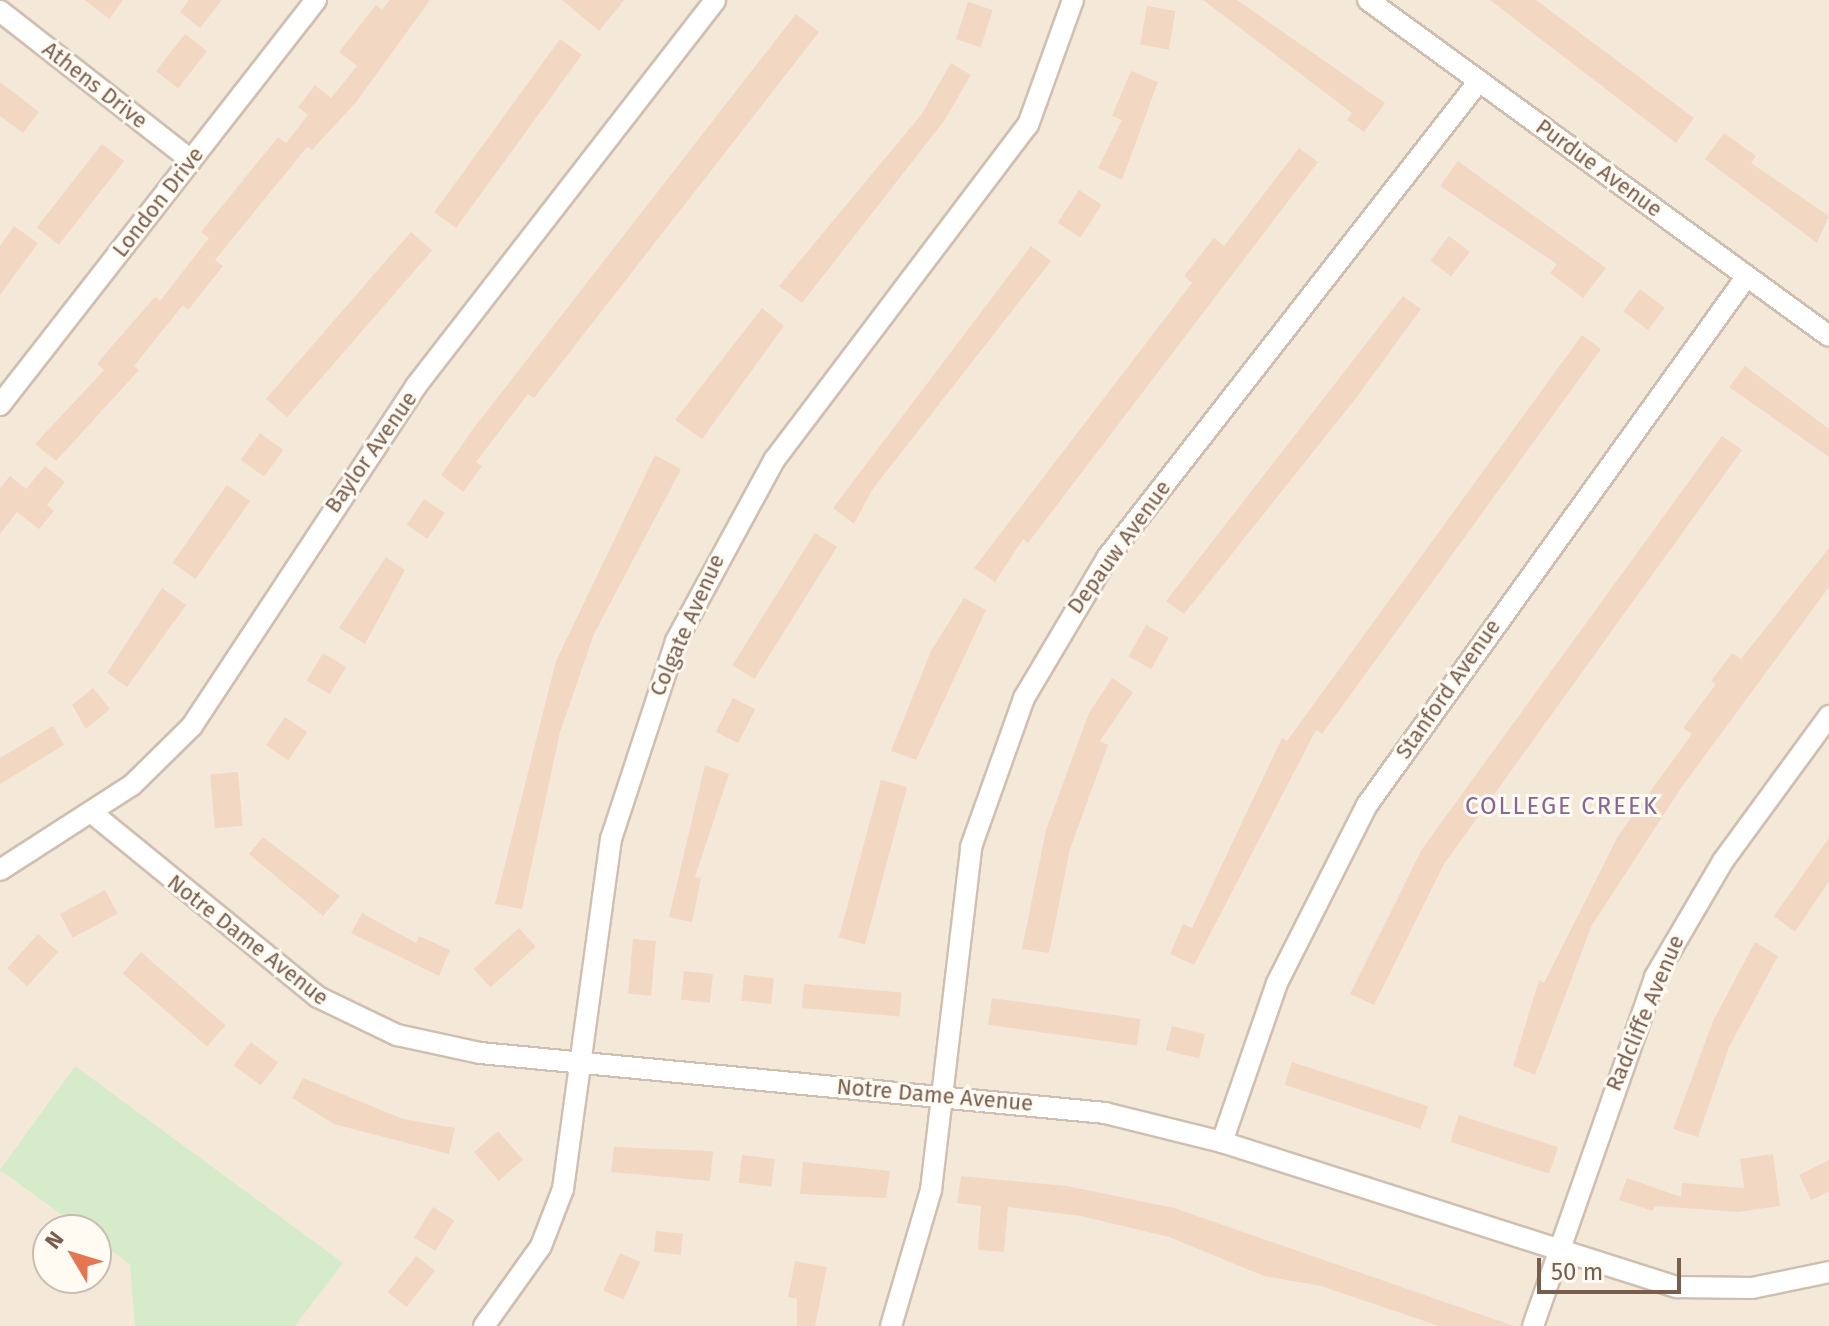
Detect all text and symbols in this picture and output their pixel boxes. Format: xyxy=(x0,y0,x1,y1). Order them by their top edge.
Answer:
street label: Athens Drive xyxy=(37,36,153,134)
street label: Purdue Avenue xyxy=(1531,113,1667,223)
street label: London Drive xyxy=(107,142,209,262)
street label: Baylor Avenue xyxy=(319,386,423,518)
street label: Depauw Avenue xyxy=(1062,475,1176,619)
street label: Colgate Avenue xyxy=(644,550,730,700)
street label: Stanford Avenue xyxy=(1390,614,1506,764)
district label: COLLEGE CREEK xyxy=(1465,793,1659,821)
street label: Notre Dame Avenue xyxy=(162,869,334,1011)
street label: Radcliffe Avenue xyxy=(1600,931,1690,1095)
street label: Notre Dame Avenue xyxy=(836,1073,1034,1117)
north arrow xyxy=(32,1214,112,1294)
text: N xyxy=(39,1226,69,1254)
scale bar xyxy=(1541,1242,1685,1292)
text: 50 m xyxy=(1551,1258,1603,1286)

